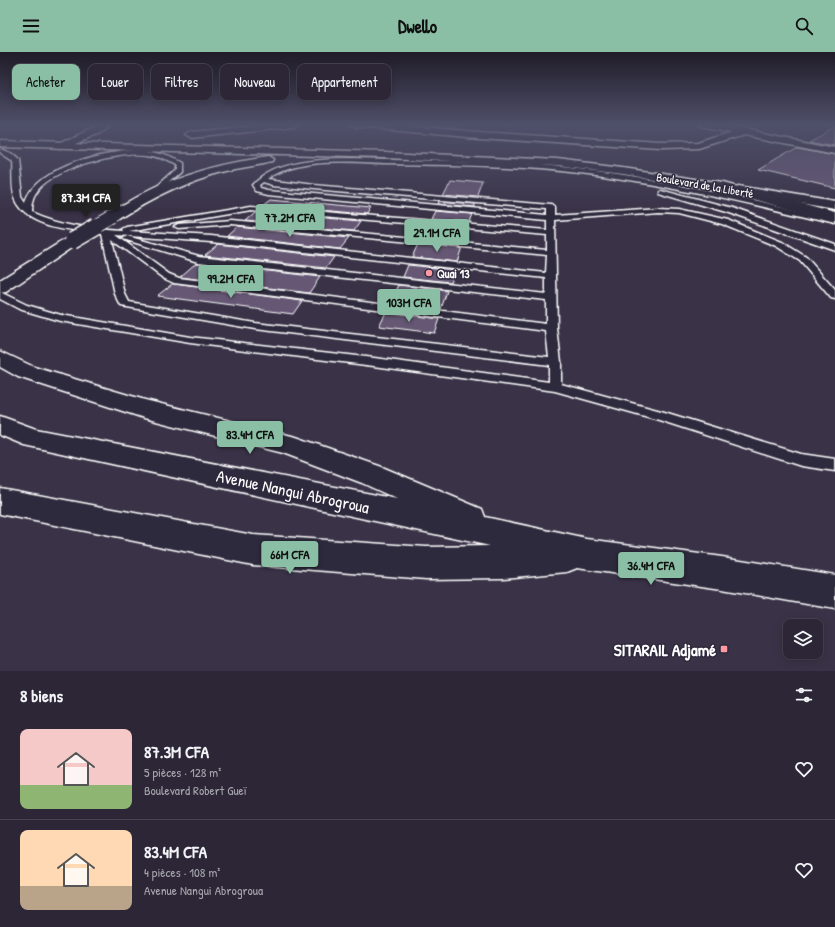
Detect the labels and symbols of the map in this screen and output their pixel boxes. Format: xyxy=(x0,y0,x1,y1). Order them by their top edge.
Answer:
street label: Boulevard de la Liberté xyxy=(655,168,755,202)
pin: 87.3M CFA xyxy=(40,184,132,218)
pin: 77.2M CFA xyxy=(244,204,336,238)
pin: 29.1M CFA xyxy=(391,219,483,253)
pin: 99.2M CFA xyxy=(185,265,277,299)
place label: Quai 13 xyxy=(437,265,470,282)
marker: Quai 13 xyxy=(424,268,434,278)
pin: 103M CFA xyxy=(368,289,450,323)
pin: 83.4M CFA xyxy=(204,421,296,455)
street label: Avenue Nangui Abrogroua xyxy=(214,464,372,518)
pin: 66M CFA xyxy=(253,541,327,575)
pin: 36.4M CFA xyxy=(605,552,697,586)
place label: SITARAIL Adjamé xyxy=(614,638,716,661)
marker: SITARAIL Adjamé xyxy=(719,644,729,654)

